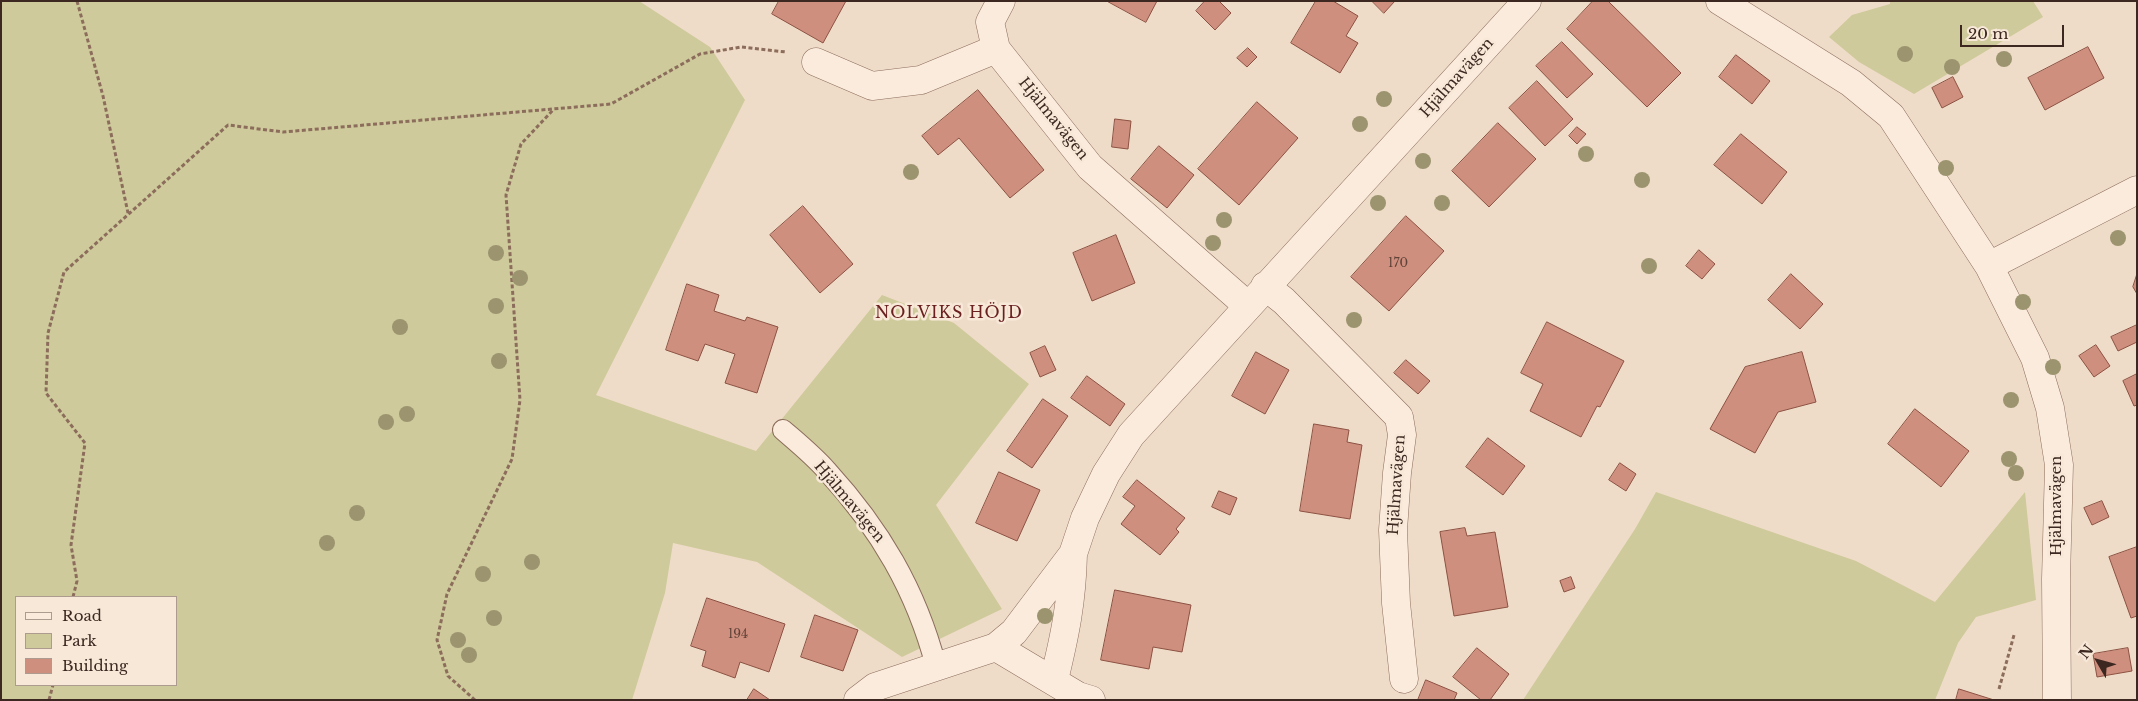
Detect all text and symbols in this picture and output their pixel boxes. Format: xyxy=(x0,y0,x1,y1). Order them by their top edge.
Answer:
scale bar xyxy=(1963,15,2067,47)
text: 20 m xyxy=(1968,24,2008,43)
street label: Hjälmavägen xyxy=(1417,35,1497,121)
street label: Hjälmavägen xyxy=(1014,74,1092,164)
house number: 170 xyxy=(1388,257,1408,271)
district label: NOLVIKS HÖJD xyxy=(874,303,1024,323)
street label: Hjälmavägen xyxy=(1385,434,1409,536)
street label: Hjälmavägen xyxy=(2048,456,2066,556)
street label: Hjälmavägen xyxy=(810,458,888,546)
legend xyxy=(15,596,178,686)
text: Road xyxy=(62,606,102,625)
house number: 194 xyxy=(728,628,748,642)
text: Park xyxy=(62,631,97,650)
north arrow xyxy=(2073,636,2123,686)
text: N xyxy=(2075,641,2097,663)
text: Building xyxy=(62,656,128,675)

